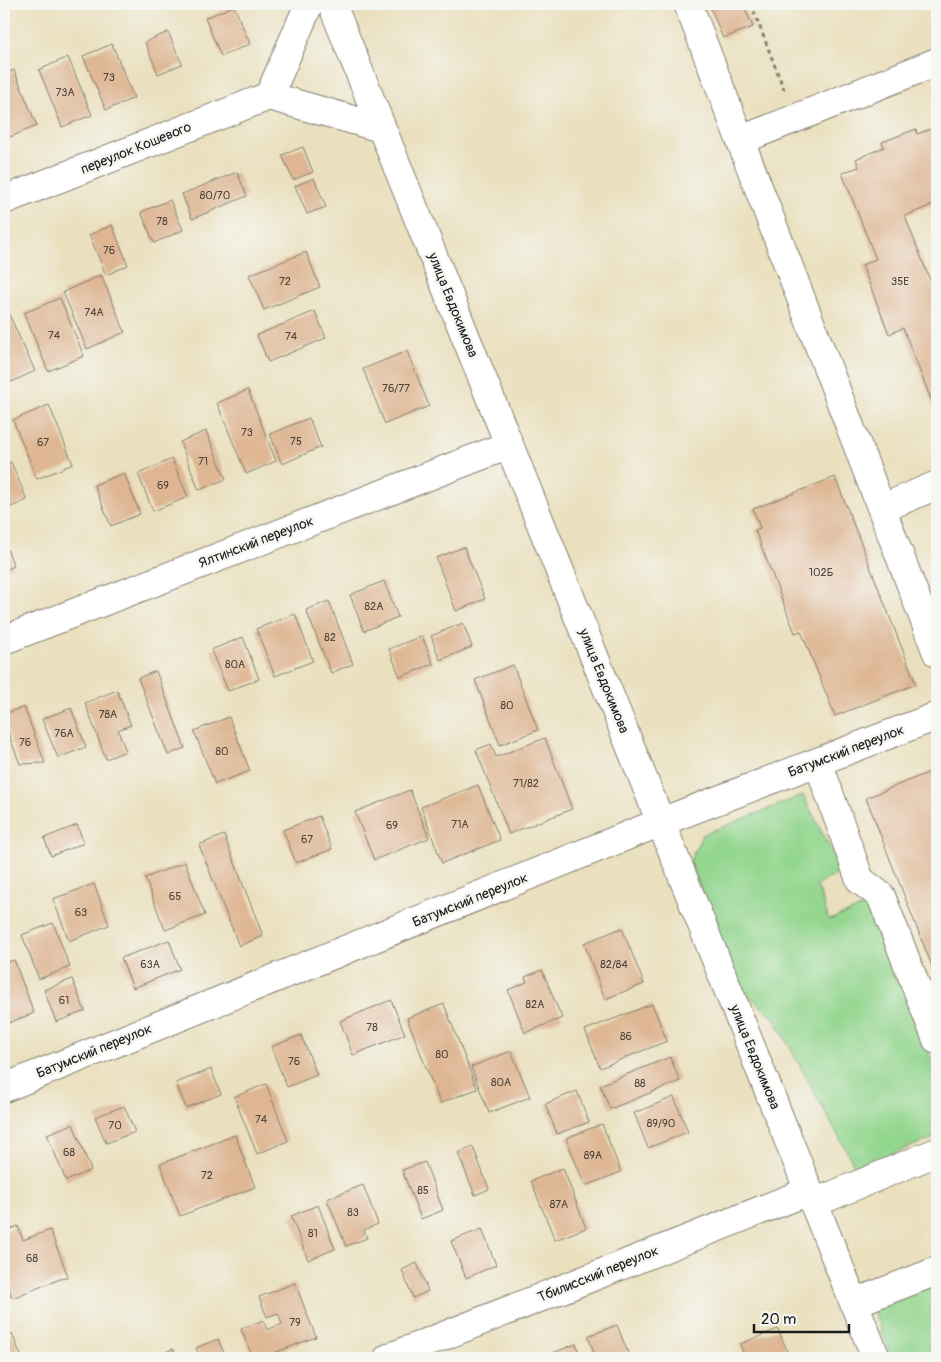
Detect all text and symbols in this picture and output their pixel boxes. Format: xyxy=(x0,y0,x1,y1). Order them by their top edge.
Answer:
house number: 73 xyxy=(103,71,115,84)
house number: 73А xyxy=(55,86,75,99)
street label: переулок Кошевого xyxy=(78,118,194,178)
house number: 80/70 xyxy=(200,189,230,202)
house number: 78 xyxy=(156,215,168,228)
house number: 76 xyxy=(103,244,115,257)
street label: улица Евдокимова xyxy=(424,249,482,360)
house number: 72 xyxy=(279,275,291,288)
house number: 35Е xyxy=(891,275,909,288)
house number: 74А xyxy=(84,306,104,319)
house number: 74 xyxy=(48,329,61,342)
house number: 74 xyxy=(285,330,298,343)
house number: 76/77 xyxy=(382,382,410,395)
house number: 73 xyxy=(241,426,253,439)
house number: 75 xyxy=(290,435,302,448)
house number: 67 xyxy=(37,436,49,449)
house number: 71 xyxy=(198,455,208,468)
house number: 69 xyxy=(157,479,169,492)
street label: Ялтинский переулок xyxy=(196,512,316,572)
house number: 102Б xyxy=(809,566,833,579)
house number: 82А xyxy=(365,600,383,613)
street label: улица Евдокимова xyxy=(575,625,633,736)
house number: 82 xyxy=(324,631,336,644)
house number: 80А xyxy=(225,658,245,671)
house number: 80 xyxy=(500,699,514,712)
house number: 78А xyxy=(99,708,117,721)
street label: Батумский переулок xyxy=(786,721,906,781)
house number: 76А xyxy=(54,727,74,740)
house number: 76 xyxy=(19,736,31,749)
house number: 80 xyxy=(215,745,229,758)
house number: 71/82 xyxy=(513,777,539,790)
house number: 71А xyxy=(451,818,469,831)
house number: 69 xyxy=(386,819,398,832)
house number: 67 xyxy=(301,833,313,846)
street label: Батумский переулок xyxy=(410,869,530,931)
house number: 65 xyxy=(169,890,181,903)
house number: 63 xyxy=(75,906,87,919)
house number: 63А xyxy=(140,958,160,971)
house number: 82/84 xyxy=(600,958,628,971)
house number: 61 xyxy=(59,994,69,1007)
house number: 82А xyxy=(526,998,544,1011)
street label: улица Евдокимова xyxy=(726,1001,784,1112)
street label: Батумский переулок xyxy=(34,1020,154,1082)
house number: 78 xyxy=(366,1021,378,1034)
house number: 86 xyxy=(620,1030,632,1043)
house number: 80 xyxy=(435,1048,449,1061)
house number: 76 xyxy=(288,1055,300,1068)
house number: 80А xyxy=(491,1076,511,1089)
house number: 88 xyxy=(634,1077,646,1090)
house number: 74 xyxy=(255,1113,268,1126)
house number: 89/90 xyxy=(647,1117,675,1130)
house number: 70 xyxy=(108,1119,122,1132)
house number: 68 xyxy=(63,1146,75,1159)
house number: 89А xyxy=(584,1149,602,1162)
house number: 72 xyxy=(201,1169,213,1182)
house number: 85 xyxy=(417,1184,429,1197)
house number: 87А xyxy=(550,1198,568,1211)
house number: 83 xyxy=(347,1206,359,1219)
house number: 81 xyxy=(308,1227,318,1240)
street label: Тбилисский переулок xyxy=(535,1242,661,1306)
house number: 68 xyxy=(26,1252,38,1265)
scale bar xyxy=(754,1302,848,1334)
text: 20 m xyxy=(761,1310,796,1329)
house number: 79 xyxy=(289,1316,301,1329)

